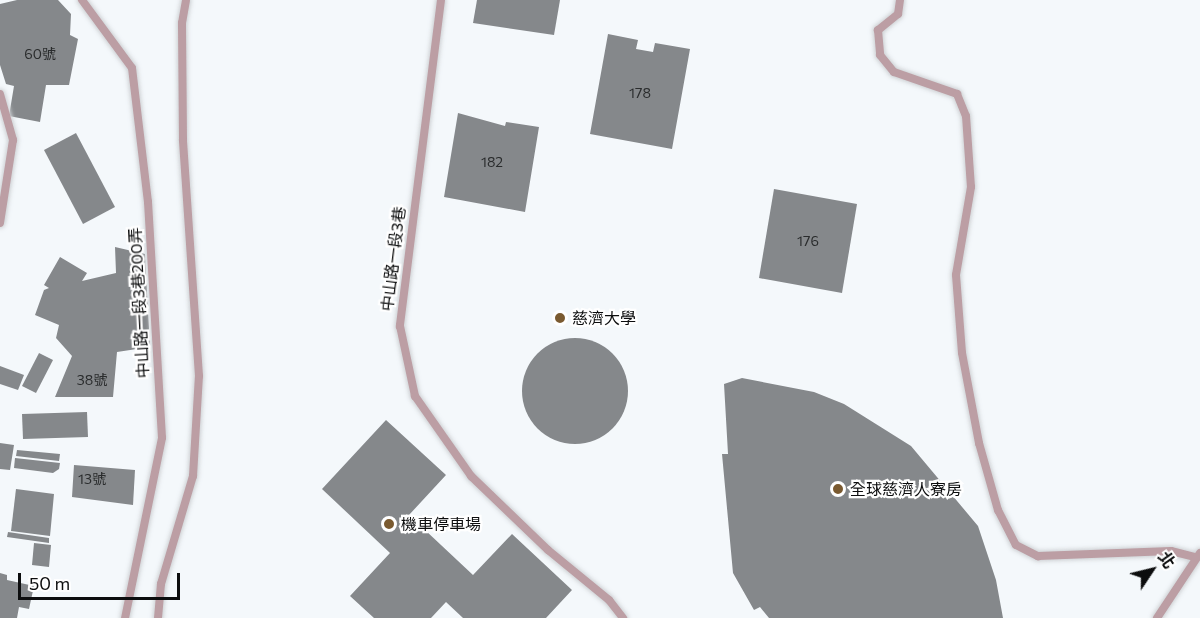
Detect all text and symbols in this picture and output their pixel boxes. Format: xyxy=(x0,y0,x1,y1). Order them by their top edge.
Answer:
house number: 60號 xyxy=(24,46,56,62)
house number: 178 xyxy=(629,85,651,101)
house number: 182 xyxy=(481,154,503,170)
street label: 中山路一段3巷 xyxy=(377,206,409,312)
street label: 中山路一段3巷200弄 xyxy=(125,227,153,379)
house number: 176 xyxy=(797,233,819,249)
place label: 慈濟大學 xyxy=(572,308,636,328)
marker: 慈濟大學 xyxy=(553,311,567,325)
house number: 38號 xyxy=(77,372,107,388)
house number: 13號 xyxy=(78,471,106,487)
place label: 全球慈濟人寮房 xyxy=(850,479,962,499)
marker: 全球慈濟人寮房 xyxy=(831,482,845,496)
place label: 機車停車場 xyxy=(401,514,481,534)
marker: 機車停車場 xyxy=(382,517,396,531)
north arrow xyxy=(1122,540,1182,600)
text: 北 xyxy=(1155,547,1180,571)
scale bar xyxy=(21,561,183,599)
text: 50 m xyxy=(29,572,70,594)

